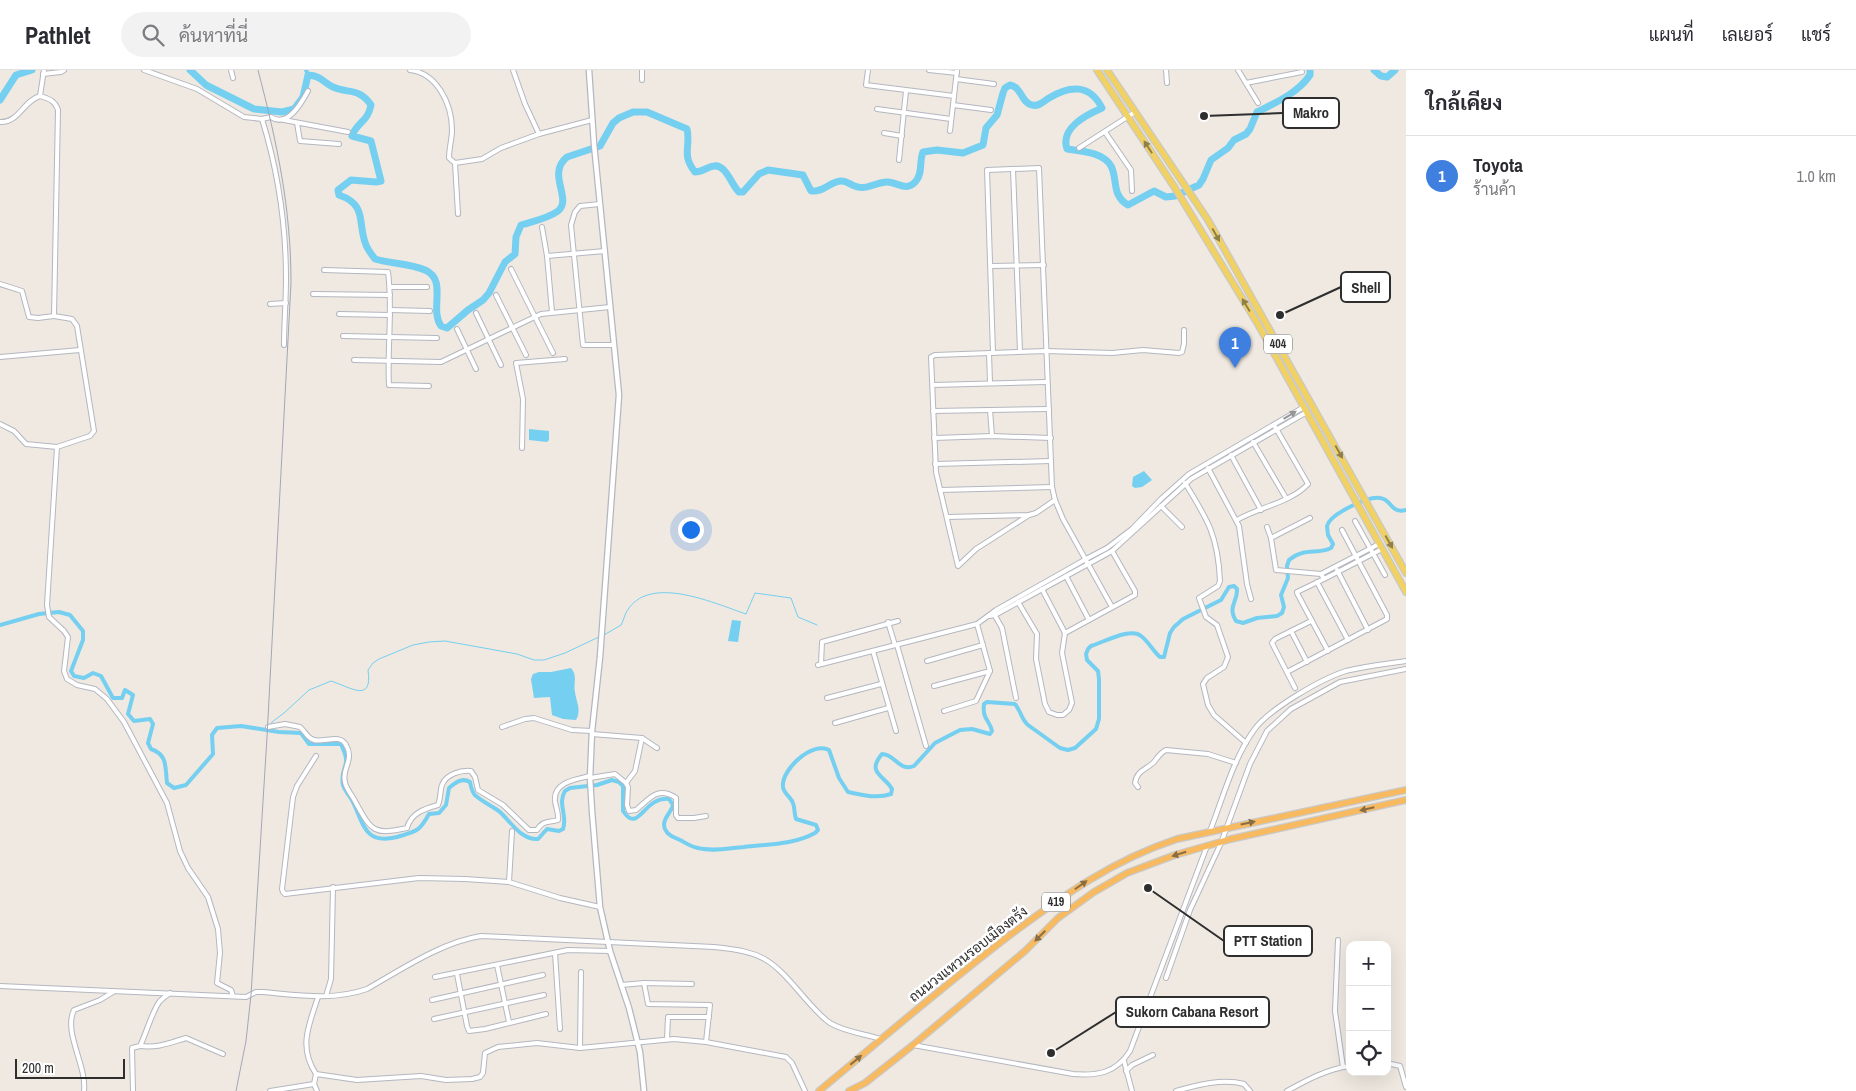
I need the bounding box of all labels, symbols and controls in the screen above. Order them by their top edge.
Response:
search box [121,12,471,57]
text: Pathlet [25,19,91,51]
icon: search [139,21,167,49]
text: ค้นหาที่นี่ [179,22,248,48]
text: แผนที่ [1649,22,1694,47]
text: เลเยอร์ [1722,22,1773,47]
text: แชร์ [1801,22,1831,47]
text: ใกล้เคียง [1426,88,1502,117]
callout: Makro [1283,98,1339,128]
text: Makro [1293,102,1329,123]
one-way arrow [1143,140,1153,154]
text: Toyota [1473,152,1523,178]
text: 1 [1438,165,1446,187]
text: 1.0 km [1797,165,1836,187]
text: ร้านค้า [1473,178,1516,200]
one-way arrow [1212,228,1221,241]
callout: Shell [1341,272,1390,302]
text: Shell [1351,277,1381,298]
one-way arrow [1241,299,1250,312]
pin: 1 [1219,327,1251,368]
road number: 404 [1264,334,1292,354]
one-way arrow [1284,411,1297,420]
one-way arrow [1335,446,1344,459]
your location [678,517,704,543]
one-way arrow [1385,534,1393,549]
one-way arrow [1359,805,1374,813]
one-way arrow [1241,819,1256,827]
one-way arrow [1171,851,1186,859]
one-way arrow [1074,880,1088,890]
road number: 419 [1042,892,1070,912]
street label: ถนนวงแหวนรอบเมืองตรัง [905,902,1031,1006]
callout: PTT Station [1224,926,1312,956]
one-way arrow [1034,929,1046,941]
text: PTT Station [1234,930,1302,951]
map controls [1346,941,1391,1076]
button: + [1346,941,1391,986]
button: − [1346,986,1391,1031]
callout: Sukorn Cabana Resort [1116,997,1269,1027]
text: Sukorn Cabana Resort [1126,1001,1258,1022]
button: locate [1346,1031,1391,1076]
one-way arrow [850,1054,862,1066]
scale bar [15,1056,125,1079]
text: 200 m [22,1059,54,1077]

